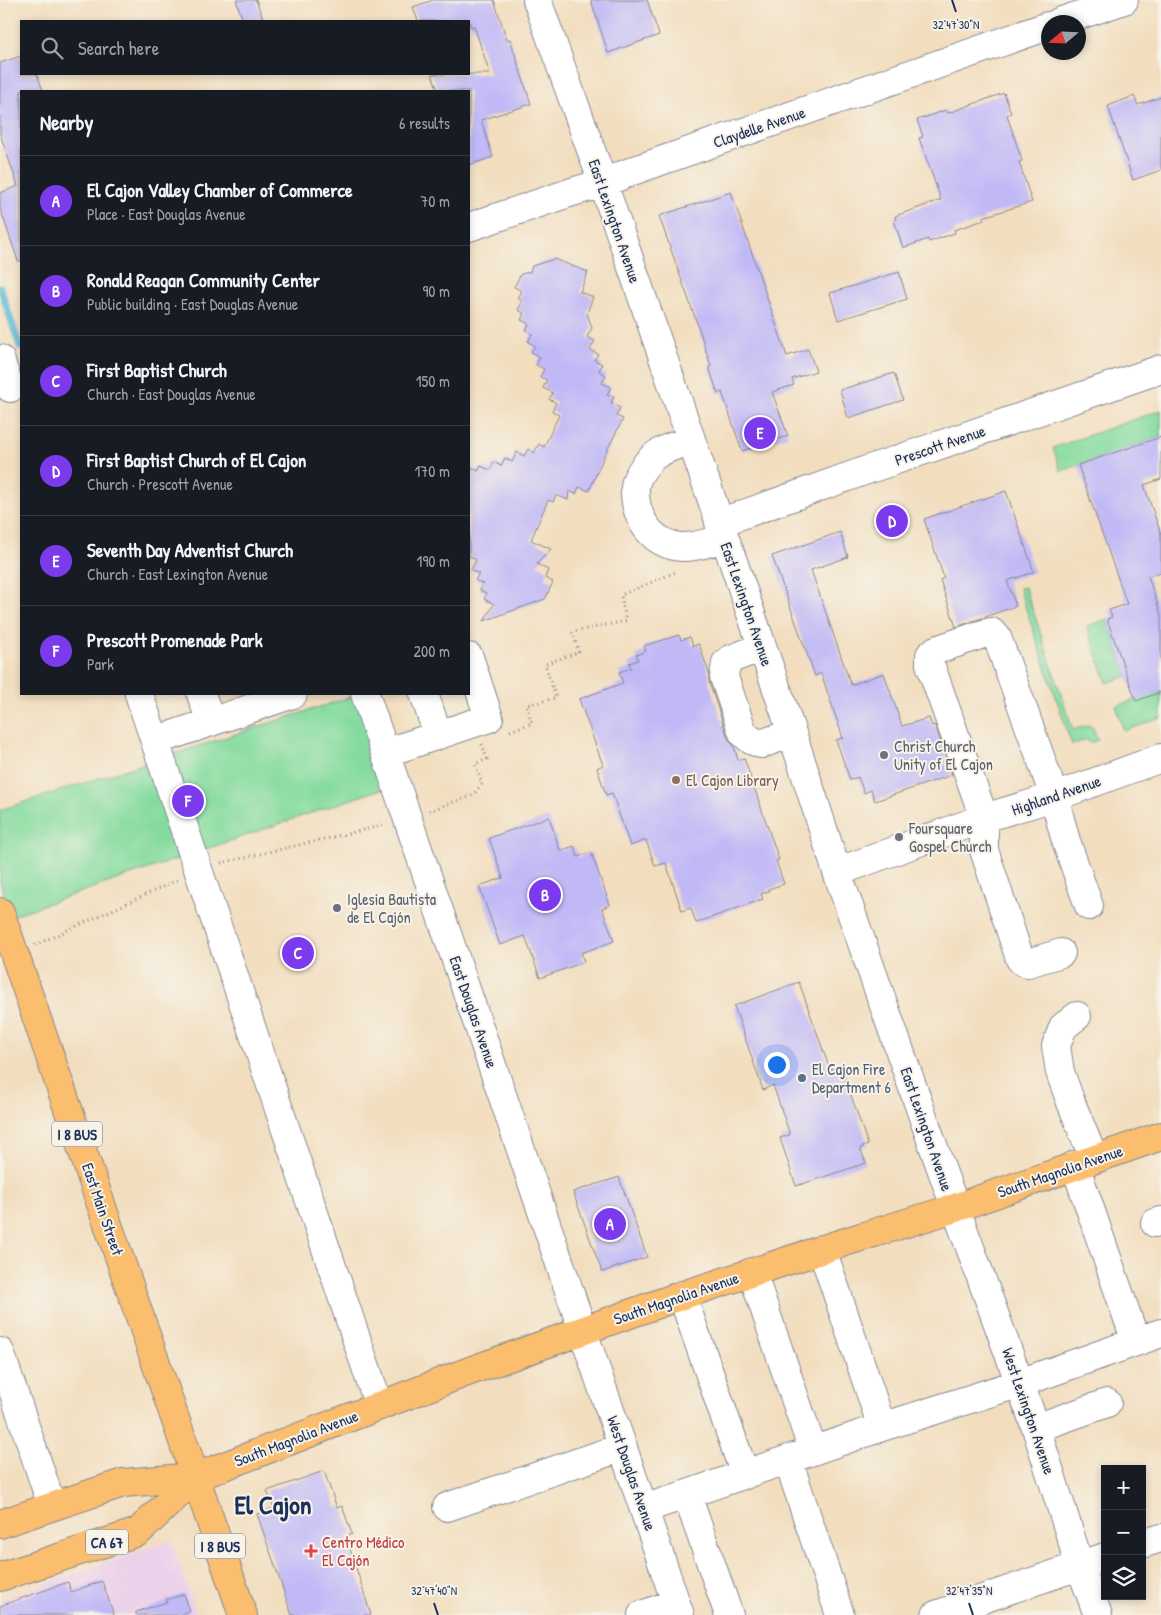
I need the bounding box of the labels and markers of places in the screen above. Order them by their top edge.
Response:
pin: E [744,414,776,452]
pin: D [876,502,908,540]
place label: Christ Church Unity of El Cajon [894,735,993,775]
marker: Christ Church Unity of El Cajon [878,749,890,761]
place label: El Cajon Library [686,769,779,791]
marker: El Cajon Library [670,774,682,786]
pin: F [172,782,204,820]
place label: Foursquare Gospel Church [908,817,992,857]
marker: Foursquare Gospel Church [893,831,905,843]
pin: B [529,876,561,914]
place label: Iglesia Bautista de El Cajón [347,888,436,928]
marker: Iglesia Bautista de El Cajón [331,902,343,914]
pin: C [282,934,314,972]
place label: El Cajon Fire Department 6 [812,1058,891,1098]
marker: El Cajon Fire Department 6 [796,1072,808,1084]
pin: A [594,1205,626,1243]
place label: Centro Médico El Cajón [322,1531,405,1571]
marker: Centro Médico El Cajón [304,1544,318,1558]

